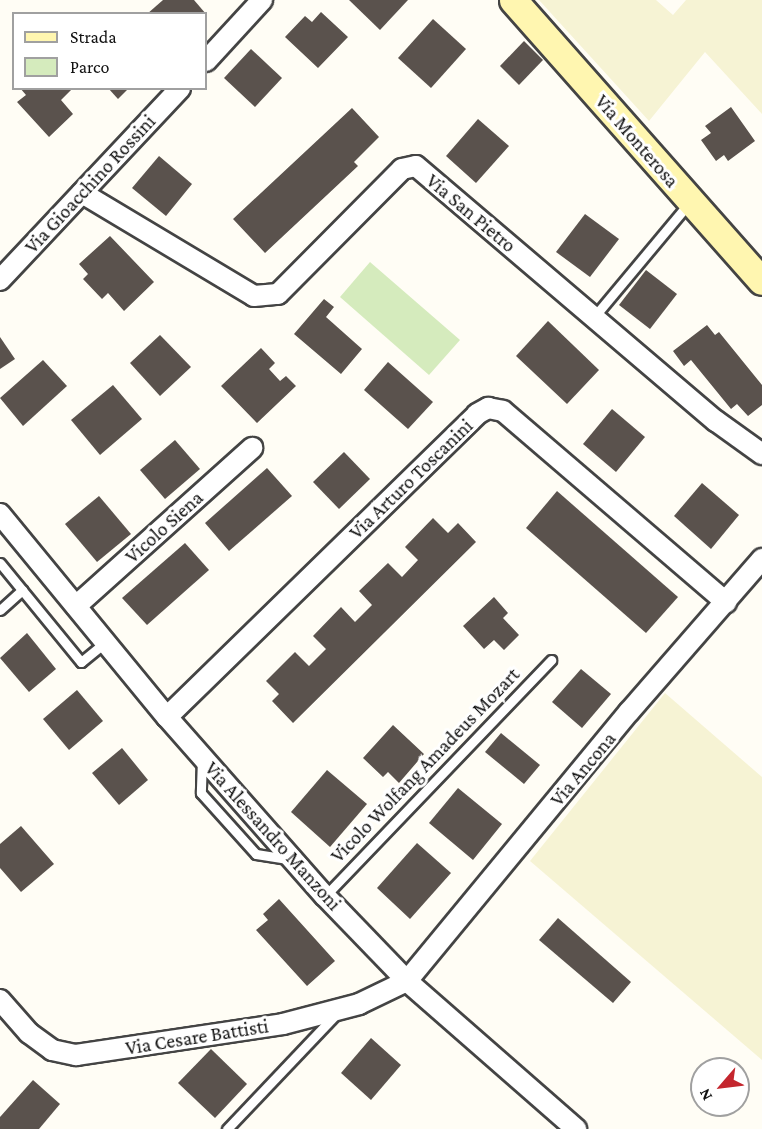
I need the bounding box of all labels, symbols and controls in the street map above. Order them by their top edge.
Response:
legend [12,12,207,90]
text: Strada [70,27,117,47]
text: Parco [70,57,109,77]
street label: Via Monterosa [590,90,684,192]
street label: Via Gioacchino Rossini [20,110,160,258]
street label: Via San Pietro [421,169,521,257]
street label: Via Arturo Toscanini [344,414,478,544]
street label: Vicolo Siena [120,486,208,568]
street label: Vicolo Wolfang Amadeus Mozart [325,663,525,867]
street label: Via Ancona [545,727,621,811]
street label: Via Alessandro Manzoni [200,757,346,915]
street label: Via Cesare Battisti [124,1014,270,1060]
north arrow [690,1057,750,1117]
text: N [695,1086,715,1104]

